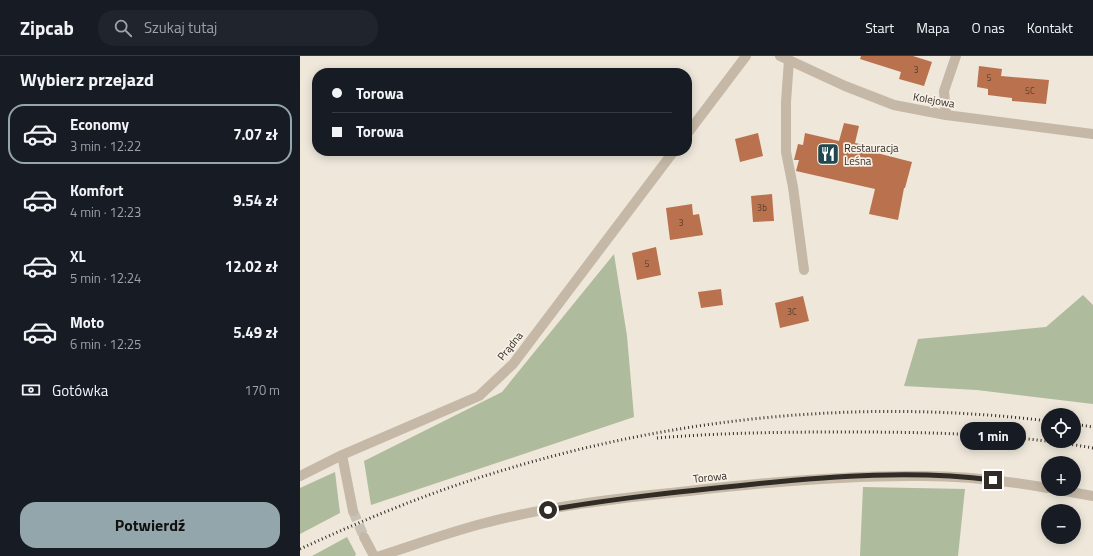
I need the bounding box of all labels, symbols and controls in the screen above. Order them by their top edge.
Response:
search box [98,10,378,46]
text: Zipcab [20,13,74,42]
text: Szukaj tutaj [144,16,217,39]
icon: search [112,17,134,39]
text: Start [865,17,894,38]
text: Mapa [916,17,949,38]
text: O nas [971,17,1005,38]
text: Kontakt [1027,17,1073,38]
house number: 3 [913,63,919,76]
text: Wybierz przejazd [20,66,154,93]
house number: 5 [986,71,992,84]
text: Torowa [356,82,404,105]
house number: 5C [1025,84,1035,97]
street label: Kolejowa [912,88,957,112]
text: Economy [70,113,129,136]
icon: car [22,116,58,152]
text: Torowa [356,120,404,143]
text: 7.07 zł [233,123,278,146]
text: 3 min · 12:22 [70,136,141,156]
place label: Restauracja Leśna [844,140,899,169]
restaurant icon: Restauracja Leśna [815,141,841,167]
text: Komfort [70,179,124,202]
icon: car [22,182,58,218]
text: 9.54 zł [233,189,278,212]
house number: 3b [757,201,767,214]
text: 4 min · 12:23 [70,202,141,222]
house number: 3 [678,216,684,229]
text: XL [70,245,86,268]
icon: car [22,248,58,284]
text: 12.02 zł [225,255,278,278]
house number: 5 [644,257,650,270]
text: 5 min · 12:24 [70,268,141,288]
house number: 3C [787,305,797,318]
text: Moto [70,311,104,334]
icon: car [22,314,58,350]
text: 5.49 zł [233,321,278,344]
street label: Prądna [493,328,527,364]
text: 6 min · 12:25 [70,334,141,354]
icon: cash [20,379,42,401]
text: Gotówka [52,379,108,402]
text: 170 m [244,380,280,400]
map controls [1041,408,1081,544]
button: locate [1041,408,1081,448]
callout: 1 min [960,422,1026,450]
text: 1 min [977,426,1009,446]
button: + [1041,456,1081,496]
street label: Torowa [692,467,728,487]
route end [984,471,1002,489]
route start [539,501,557,519]
button: Potwierdź [20,502,280,548]
button: − [1041,504,1081,544]

